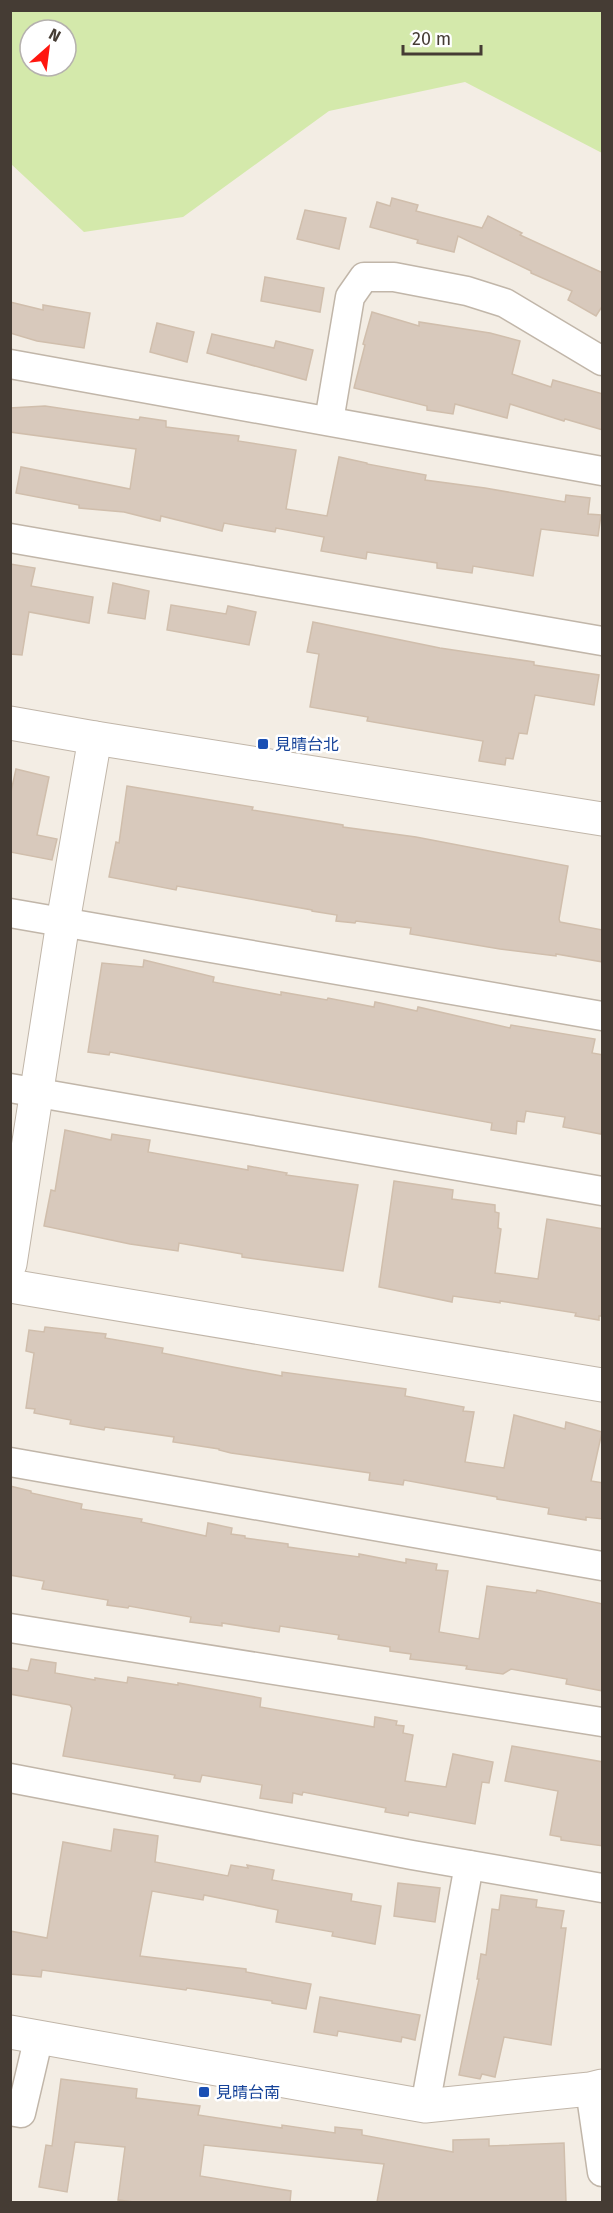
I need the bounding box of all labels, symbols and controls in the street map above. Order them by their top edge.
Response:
north arrow [18,18,78,78]
scale bar [403,18,481,56]
text: N [46,24,64,46]
text: 20 m [412,28,451,50]
place label: 見晴台北 [275,735,339,754]
marker: 見晴台北 [256,737,270,751]
place label: 見晴台南 [216,2083,280,2102]
marker: 見晴台南 [197,2085,211,2099]

